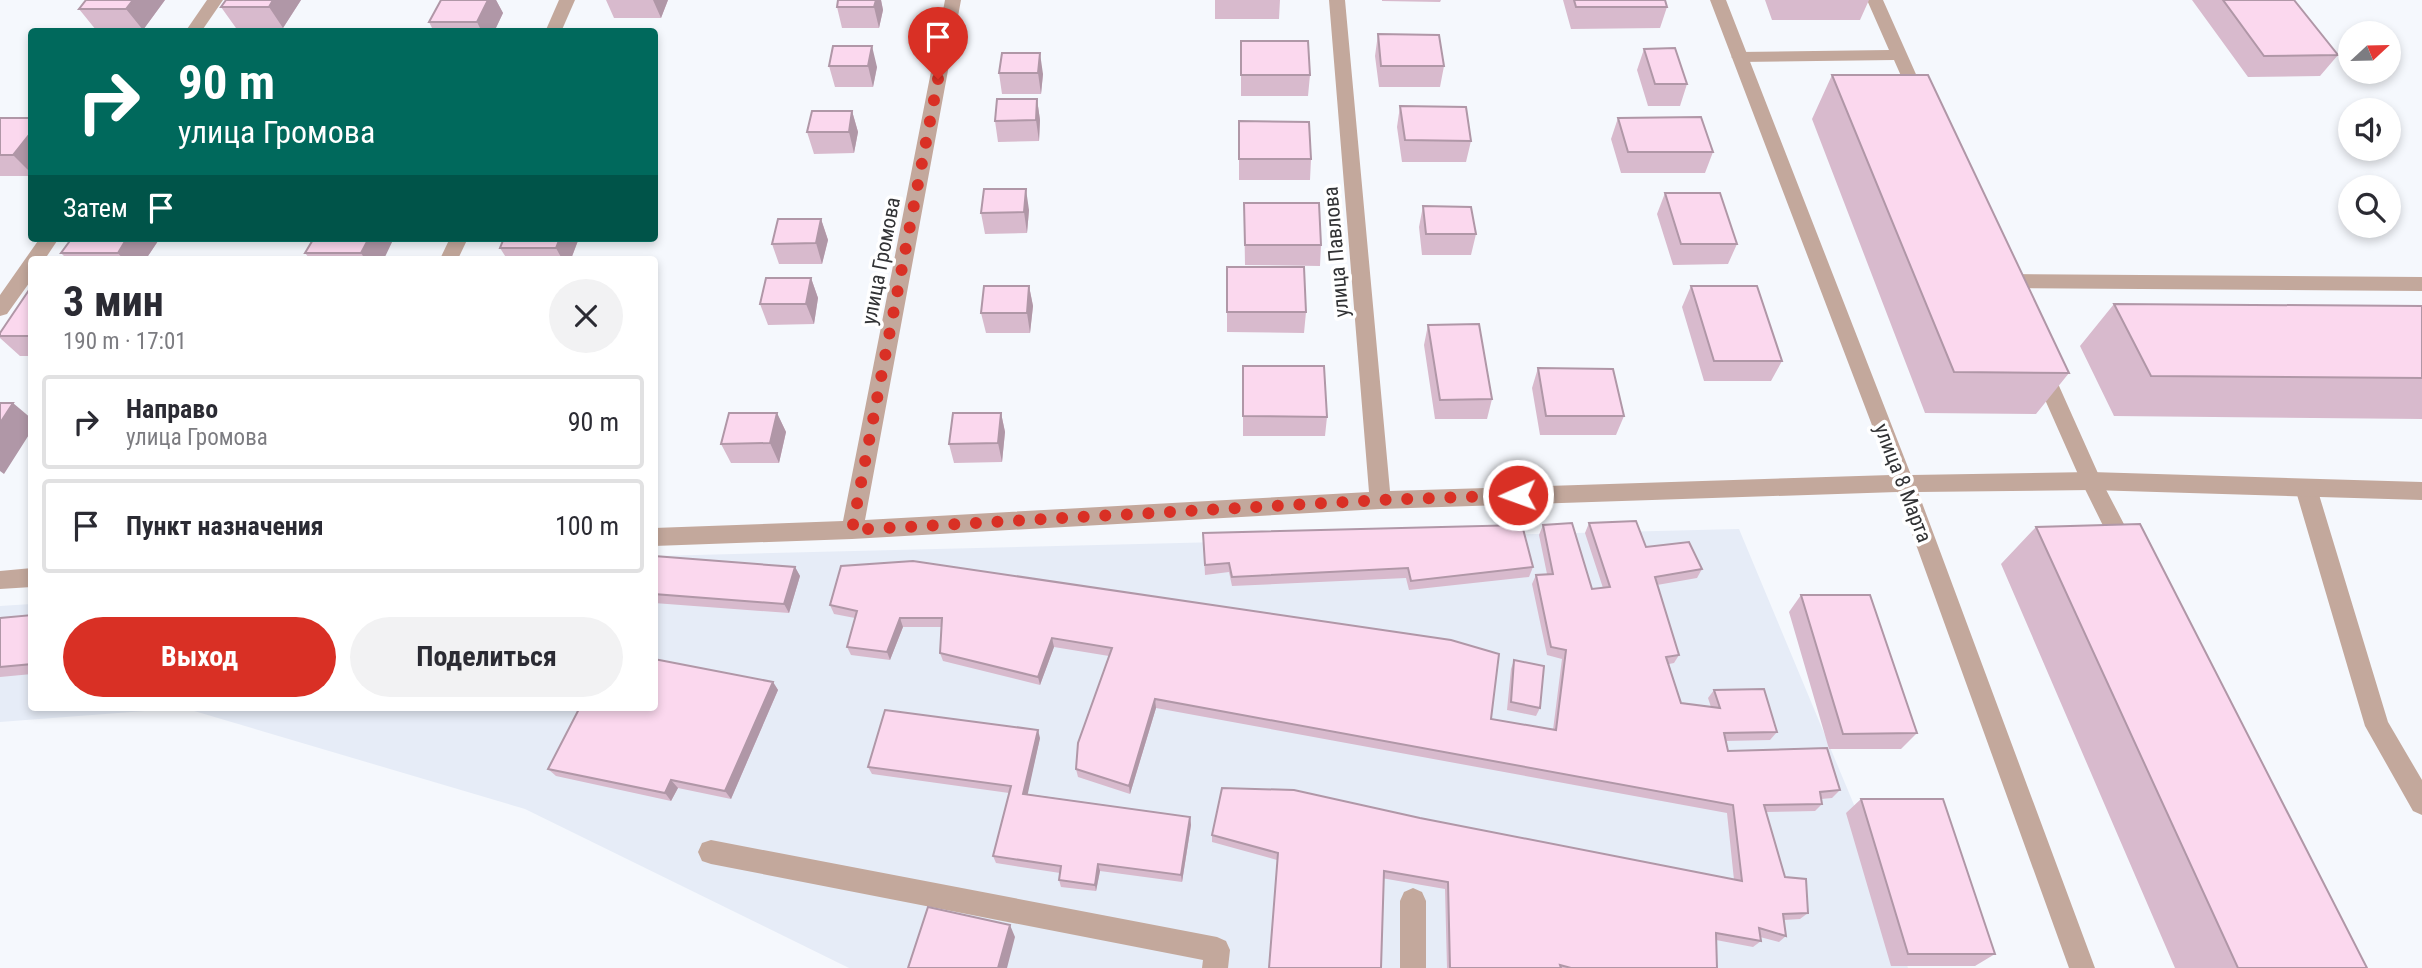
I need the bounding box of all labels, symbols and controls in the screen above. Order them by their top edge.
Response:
pin [908,7,968,79]
icon: arrive [919,18,957,56]
north arrow [2338,21,2401,84]
map controls [2338,21,2401,238]
text: 90 m [178,54,275,111]
icon: right [63,56,154,147]
button: sound [2338,98,2401,161]
text: улица Громова [178,113,375,151]
button: search [2338,175,2401,238]
street label: улица Павлова [1318,186,1354,318]
icon: arrive [142,189,180,227]
text: Затем [63,193,128,223]
street label: улица Громова [857,195,905,327]
text: 3 мин [63,277,164,326]
button: close [549,279,623,353]
text: 190 m · 17:01 [63,328,187,355]
text: Направо [126,394,218,424]
icon: right [67,403,105,441]
text: 90 m [568,407,619,437]
street label: улица 8 Марта [1869,420,1937,546]
text: улица Громова [126,424,268,451]
position arrow [1481,458,1555,532]
icon: arrive [67,507,105,545]
text: Пункт назначения [126,511,324,541]
text: 100 m [555,511,619,541]
button: Выход [63,617,336,697]
button: Поделиться [350,617,623,697]

